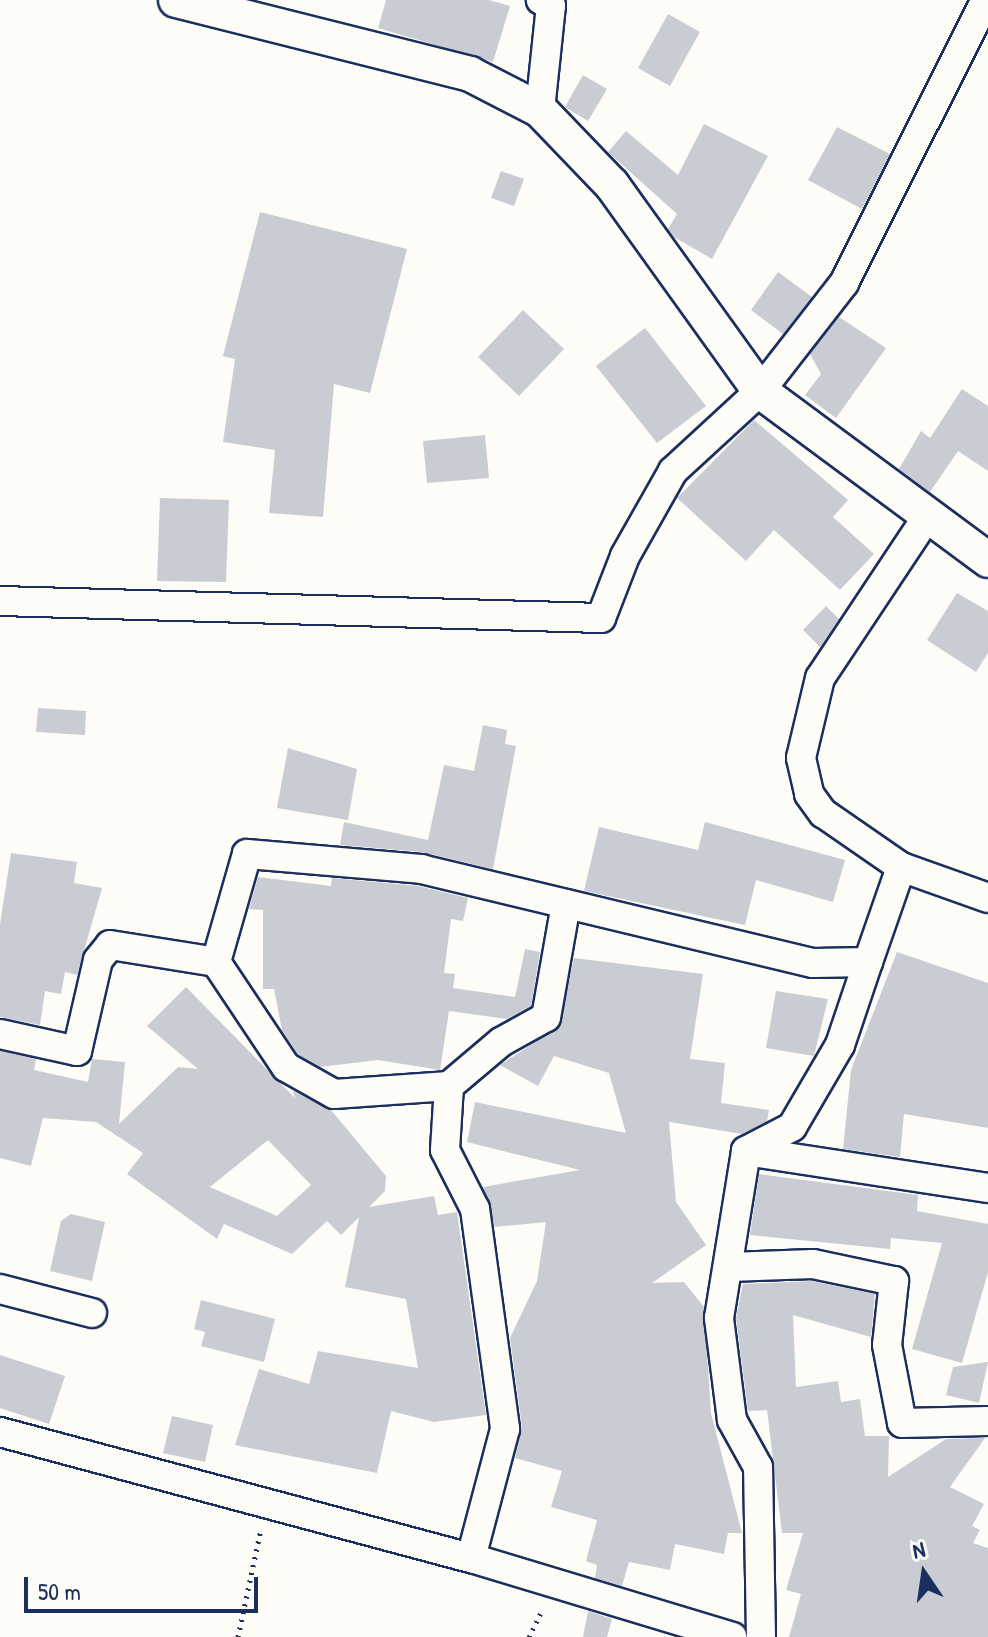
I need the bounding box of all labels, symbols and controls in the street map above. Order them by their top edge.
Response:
north arrow [884,1533,964,1613]
text: N [910,1534,928,1566]
scale bar [28,1561,262,1611]
text: 50 m [38,1575,81,1607]

